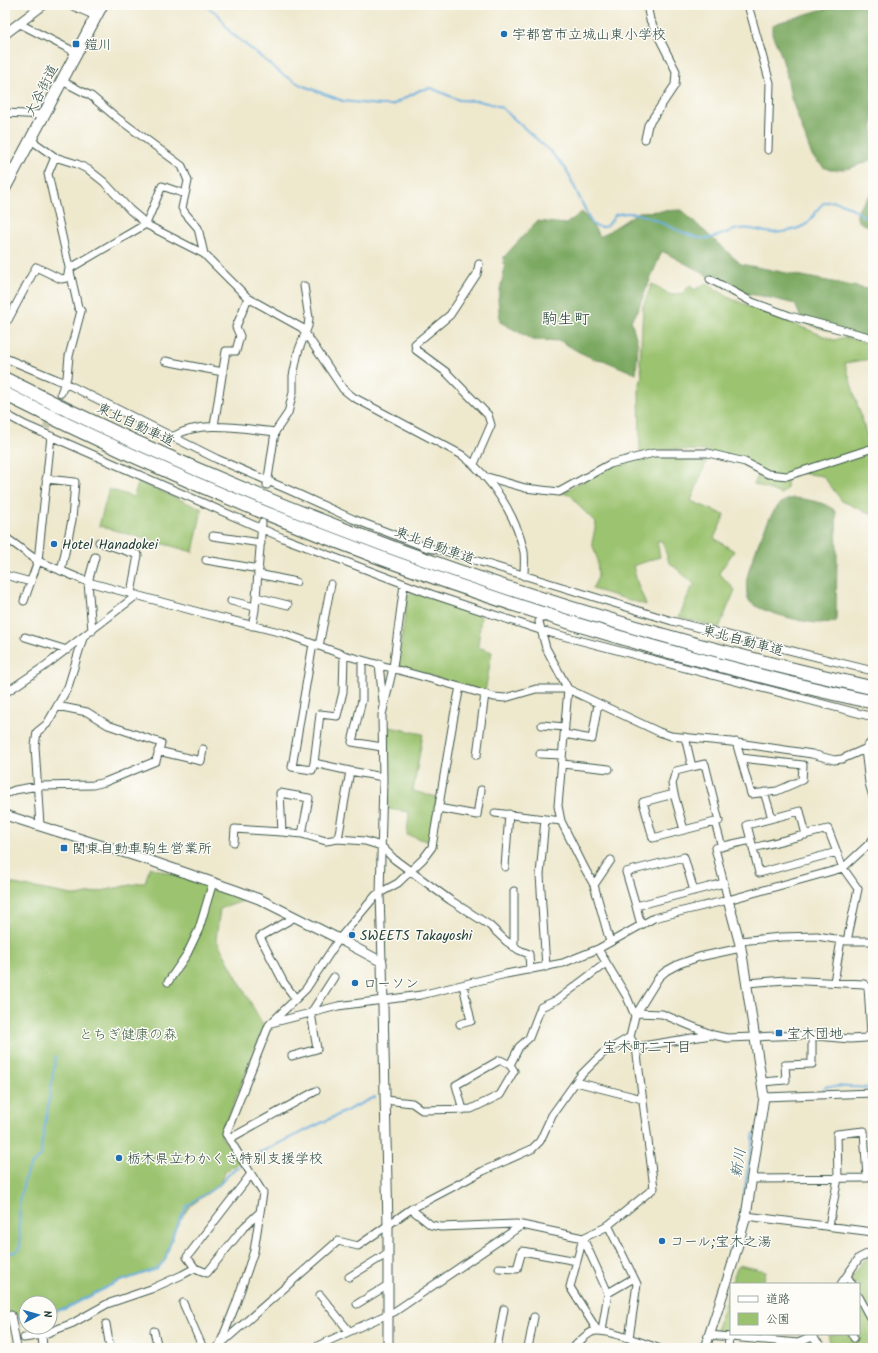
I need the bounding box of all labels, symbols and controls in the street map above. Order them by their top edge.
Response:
place label: 宇都宮市立城山東小学校 [512,24,666,46]
marker: 宇都宮市立城山東小学校 [499,29,509,39]
place label: 鎧川 [84,34,112,56]
marker: 鎧川 [71,39,81,49]
street label: 大谷街道 [19,61,64,120]
district label: 駒生町 [542,307,590,332]
street label: 東北自動車道 [93,397,178,453]
street label: 東北自動車道 [391,521,478,571]
place label: Hotel Hanadokei [62,534,159,556]
marker: Hotel Hanadokei [49,539,59,549]
street label: 東北自動車道 [699,619,786,662]
place label: 関東自動車駒生営業所 [72,838,212,860]
marker: 関東自動車駒生営業所 [59,843,69,853]
place label: SWEETS Takayoshi [360,925,473,947]
marker: SWEETS Takayoshi [347,930,357,940]
place label: ローソン [363,973,419,995]
marker: ローソン [350,978,360,988]
place label: 宝木団地 [787,1023,843,1045]
park label: とちぎ健康の森 [79,1024,177,1046]
marker: 宝木団地 [774,1028,784,1038]
district label: 宝木町二丁目 [602,1036,692,1060]
water label: 新川 [725,1146,753,1180]
place label: 栃木県立わかくさ特別支援学校 [127,1148,323,1170]
marker: 栃木県立わかくさ特別支援学校 [114,1153,124,1163]
place label: コール;宝木之湯 [670,1231,771,1253]
marker: コール;宝木之湯 [657,1236,667,1246]
legend [730,1283,860,1335]
text: 道路 [766,1290,790,1309]
north arrow [18,1295,58,1335]
text: N [38,1310,56,1319]
text: 公園 [766,1310,790,1329]

